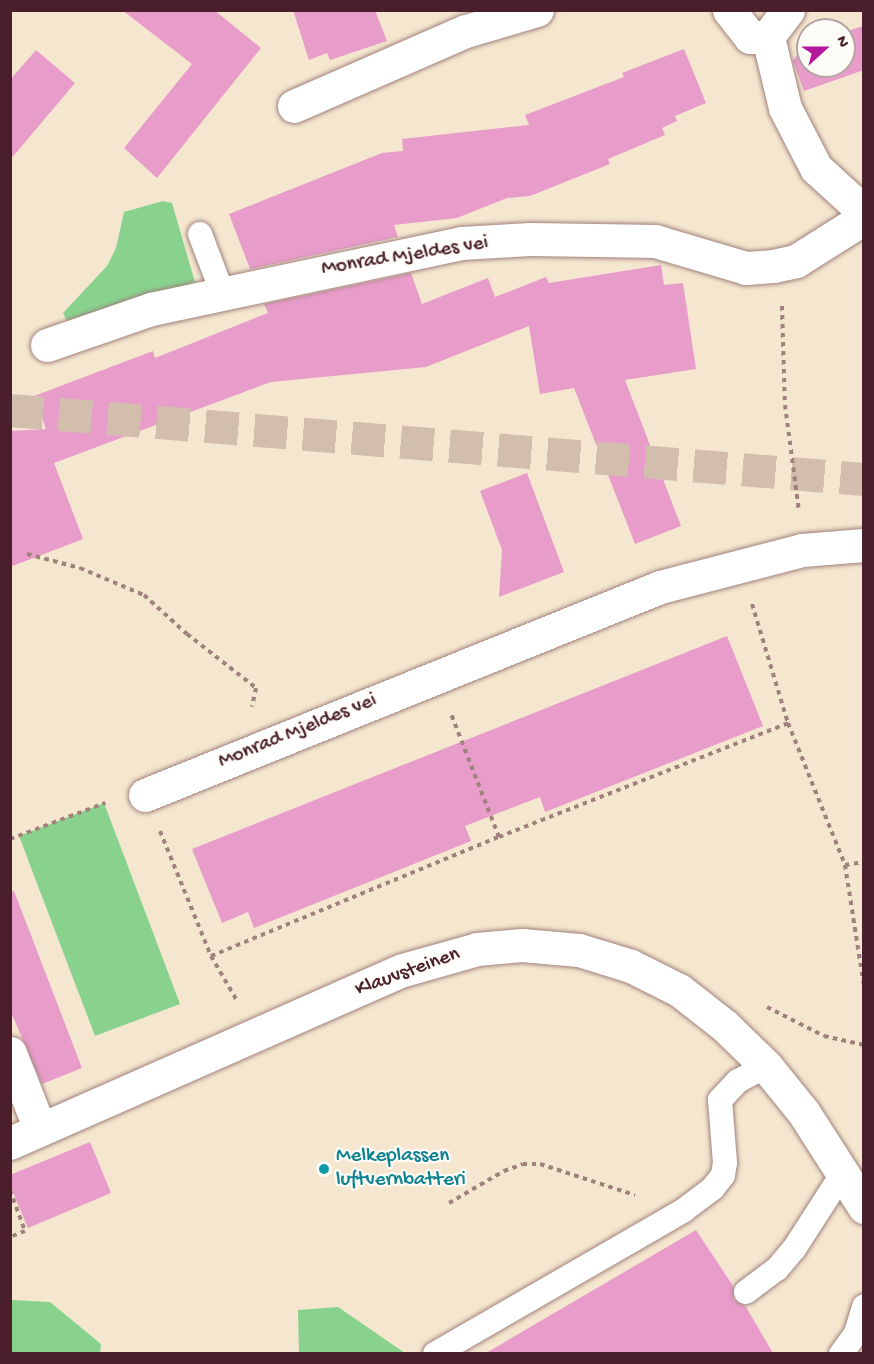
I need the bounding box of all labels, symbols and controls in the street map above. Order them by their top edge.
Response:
north arrow [796,18,856,78]
text: N [831,34,852,50]
street label: Monrad Mjeldes vei [320,231,490,283]
street label: Monrad Mjeldes vei [215,689,381,775]
street label: Klauvsteinen [352,942,464,1004]
place label: Melkeplassen luftvernbatteri [336,1144,466,1194]
marker: Melkeplassen luftvernbatteri [317,1162,331,1176]

